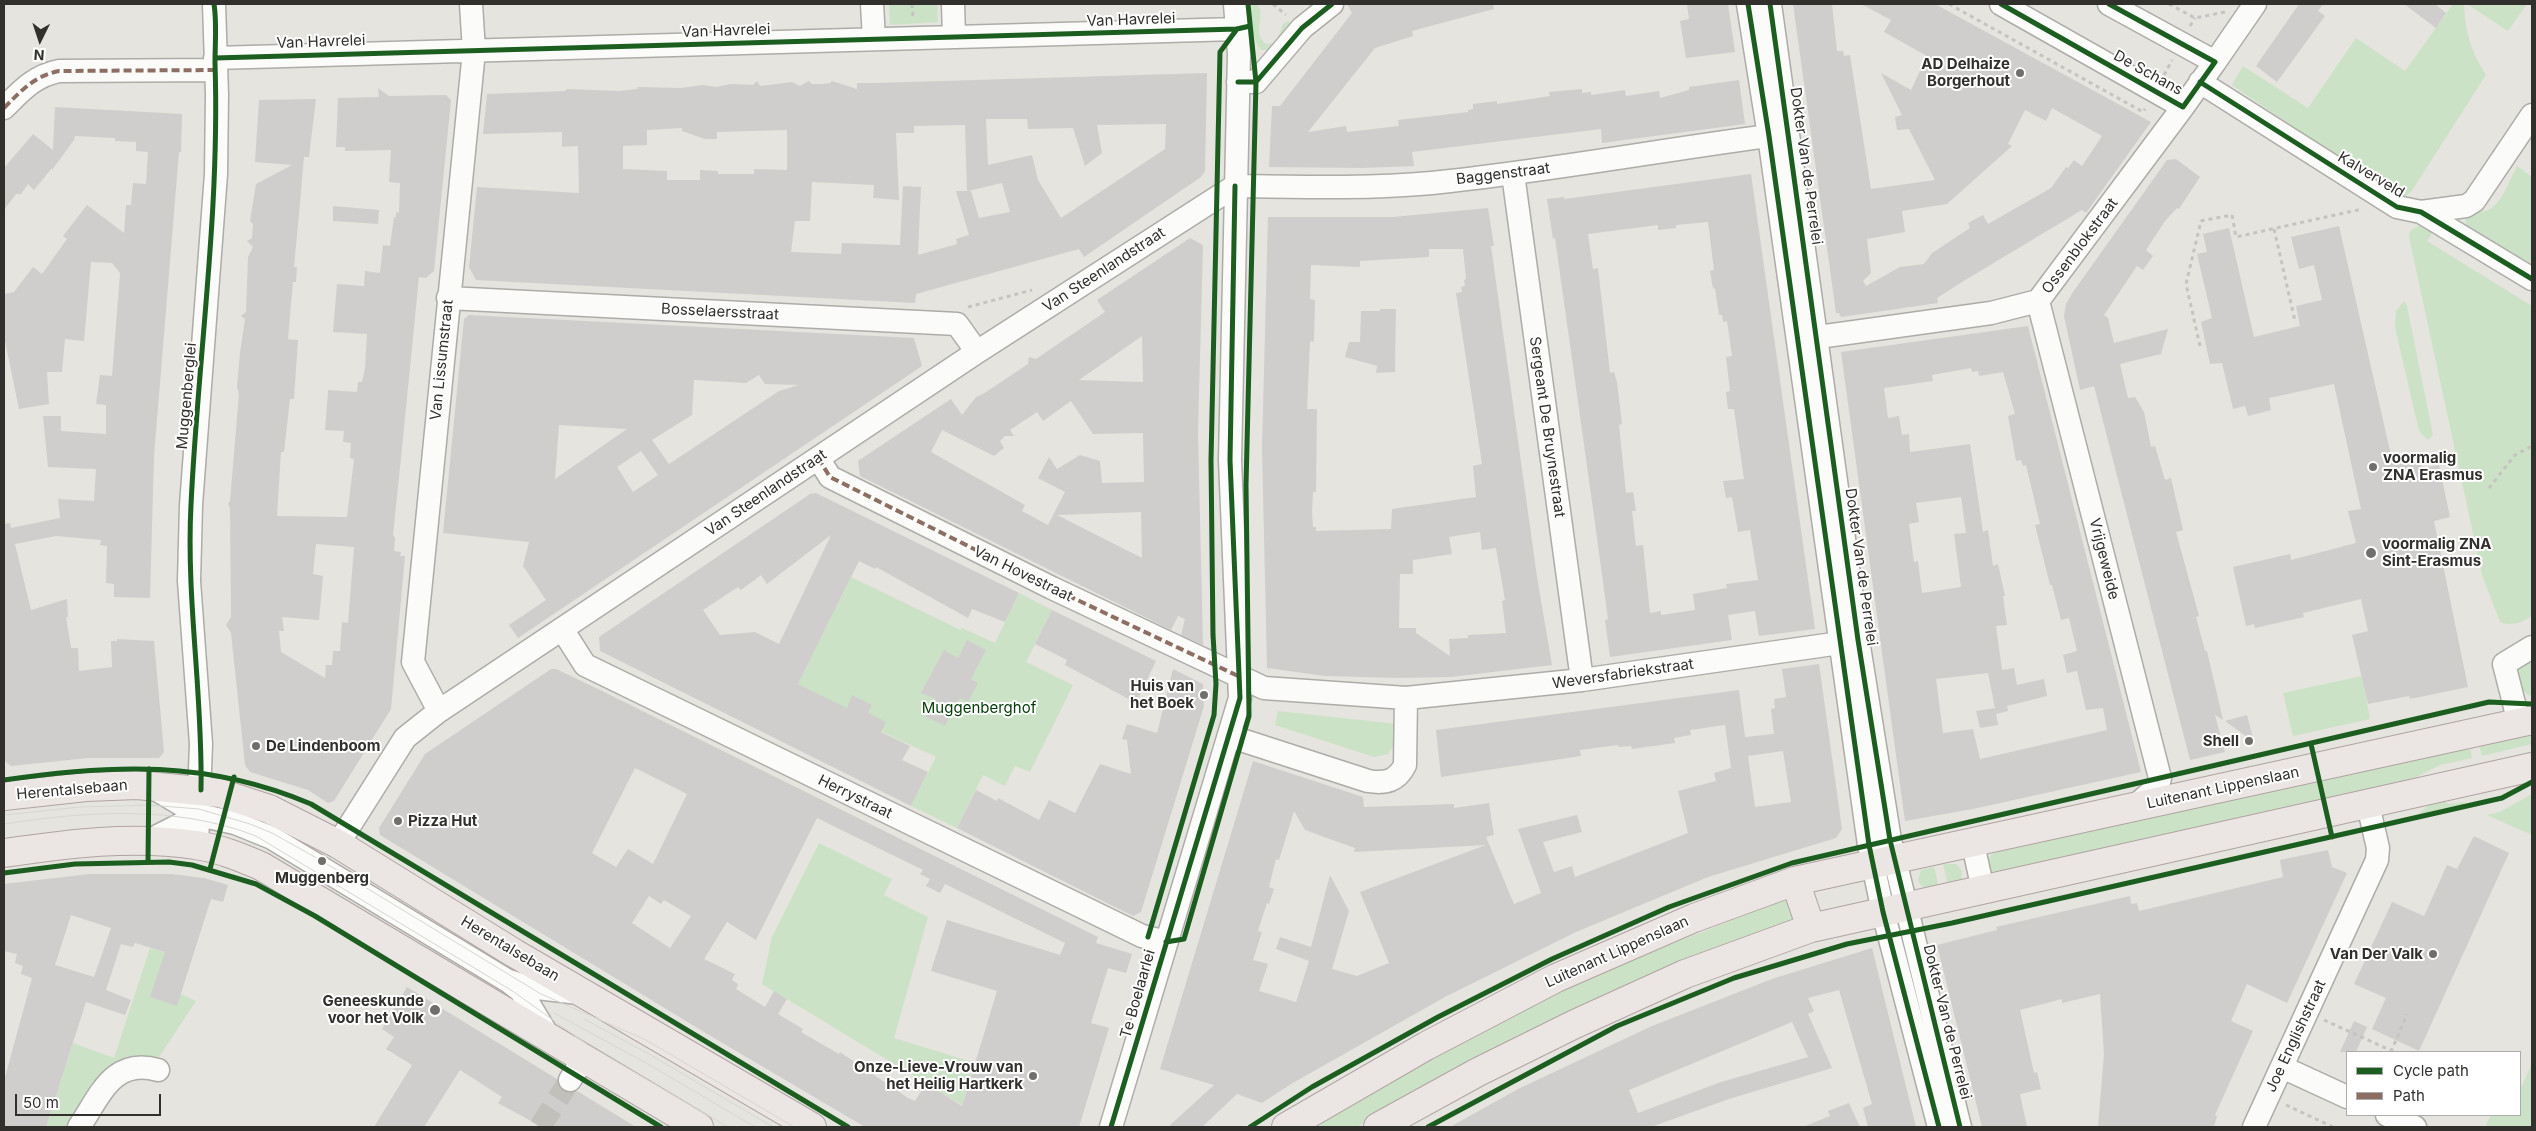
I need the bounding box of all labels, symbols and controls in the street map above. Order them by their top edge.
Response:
street label: Van Havrelei [1086,9,1176,31]
north arrow [15,15,65,65]
street label: Van Havrelei [681,20,771,42]
street label: Van Havrelei [276,31,366,53]
text: N [33,47,45,64]
street label: De Schans [2110,47,2186,99]
place label: AD Delhaize Borgerhout [1921,55,2010,90]
marker: AD Delhaize Borgerhout [2014,67,2026,79]
street label: Dokter Van de Perrelei [1786,86,1826,246]
street label: Kalverveld [2334,148,2408,202]
street label: Baggenstraat [1455,159,1551,189]
street label: Ossenblokstraat [2038,195,2122,297]
street label: Van Steenlandstraat [1039,224,1169,316]
street label: Van Lissumstraat [427,299,457,421]
street label: Bosselaersstraat [661,300,779,324]
street label: Sergeant De Bruynestraat [1525,335,1569,519]
street label: Muggenberglei [173,342,201,450]
street label: Van Steenlandstraat [702,446,830,540]
place label: voormalig ZNA Erasmus [2383,449,2483,484]
marker: voormalig ZNA Erasmus [2367,461,2379,473]
street label: Dokter Van de Perrelei [1841,487,1881,647]
street label: Vrijgeweide [2085,516,2123,602]
place label: voormalig ZNA Sint-Erasmus [2382,535,2491,570]
street label: Van Hovestraat [970,542,1076,606]
marker: voormalig ZNA Sint-Erasmus [2364,546,2378,560]
street label: Weversfabriekstraat [1551,655,1695,693]
place label: Huis van het Boek [1130,677,1194,712]
marker: Huis van het Boek [1198,689,1210,701]
park label: Muggenberghof [922,699,1036,717]
place label: Shell [2203,732,2239,750]
marker: Shell [2243,735,2255,747]
place label: De Lindenboom [266,737,380,755]
marker: De Lindenboom [250,740,262,752]
street label: Luitenant Lippenslaan [2145,763,2301,813]
street label: Herrystraat [815,771,895,823]
street label: Herentalsebaan [16,776,128,804]
place label: Pizza Hut [408,812,477,830]
marker: Pizza Hut [392,815,404,827]
marker: Muggenberg [316,855,328,867]
place label: Muggenberg [275,869,369,887]
street label: Luitenant Lippenslaan [1542,912,1692,992]
street label: Herentalsebaan [458,913,562,985]
street label: Dokter Van de Perrelei [1919,943,1975,1101]
place label: Van Der Valk [2330,945,2423,963]
street label: Te Boelaarlei [1117,948,1159,1040]
marker: Van Der Valk [2427,948,2439,960]
street label: Joe Englishstraat [2262,977,2330,1095]
place label: Geneeskunde voor het Volk [322,992,424,1027]
marker: Geneeskunde voor het Volk [428,1003,442,1017]
legend [2346,1051,2521,1116]
place label: Onze-Lieve-Vrouw van het Heilig Hartkerk [854,1058,1023,1093]
text: Cycle path [2393,1061,2469,1080]
marker: Onze-Lieve-Vrouw van het Heilig Hartkerk [1027,1070,1039,1082]
scale bar [18,1084,164,1116]
text: Path [2393,1086,2425,1105]
text: 50 m [23,1093,59,1112]

